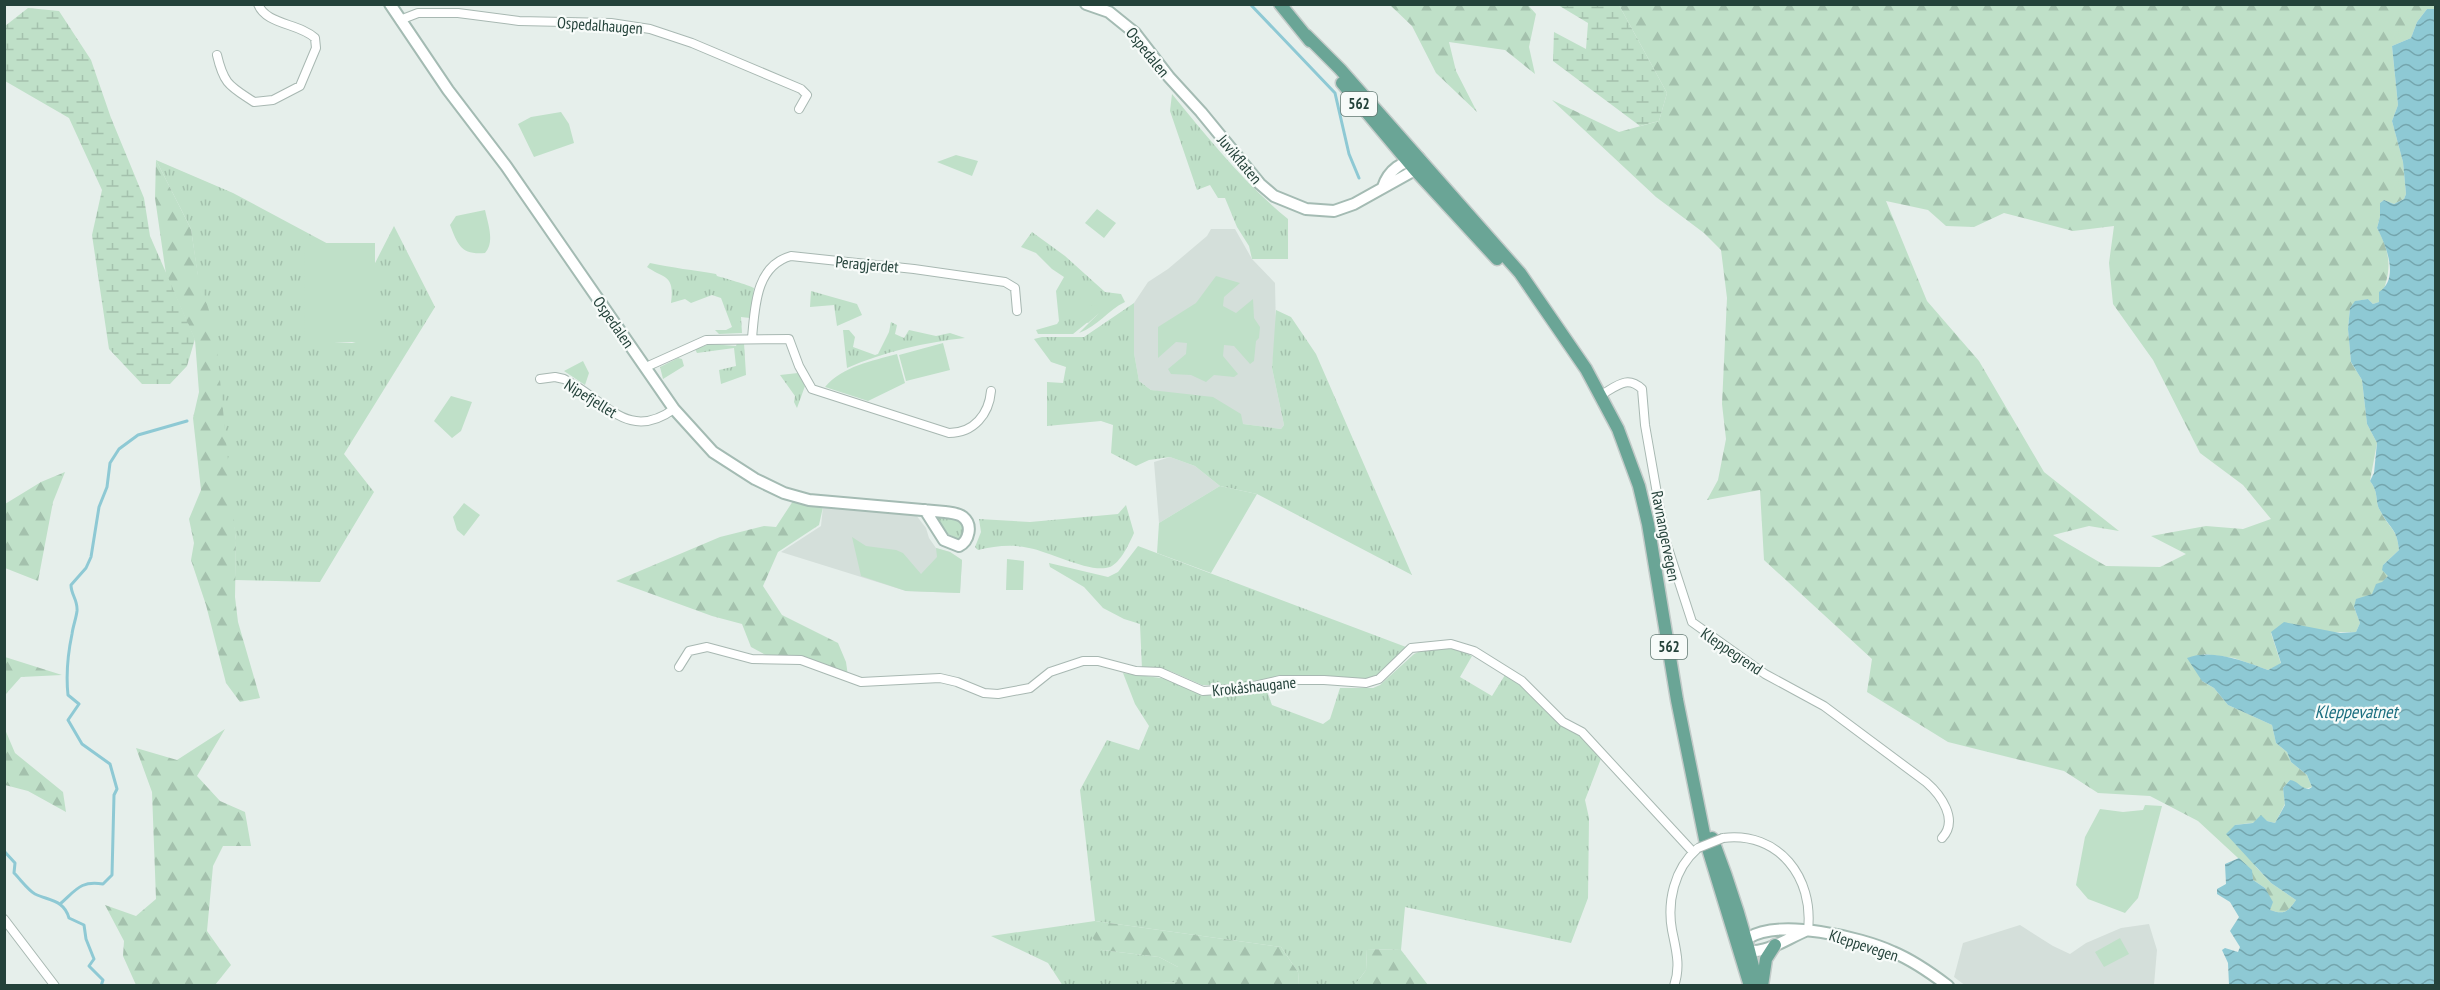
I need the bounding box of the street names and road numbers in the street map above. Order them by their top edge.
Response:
street label: Ospedalhaugen [557,12,643,38]
street label: Ospedalen [1122,23,1174,81]
road number: 562 [1341,92,1377,116]
street label: Juvikflaten [1213,129,1266,188]
street label: Peragjerdet [835,251,900,277]
street label: Ospedalen [589,292,639,352]
street label: Nipefjellet [561,374,622,422]
street label: Ravnangervegen [1647,489,1685,583]
street label: Kleppegrend [1697,623,1767,679]
road number: 562 [1651,635,1687,659]
street label: Krokåshaugane [1211,672,1297,700]
street label: Kleppevegen [1827,924,1901,966]

